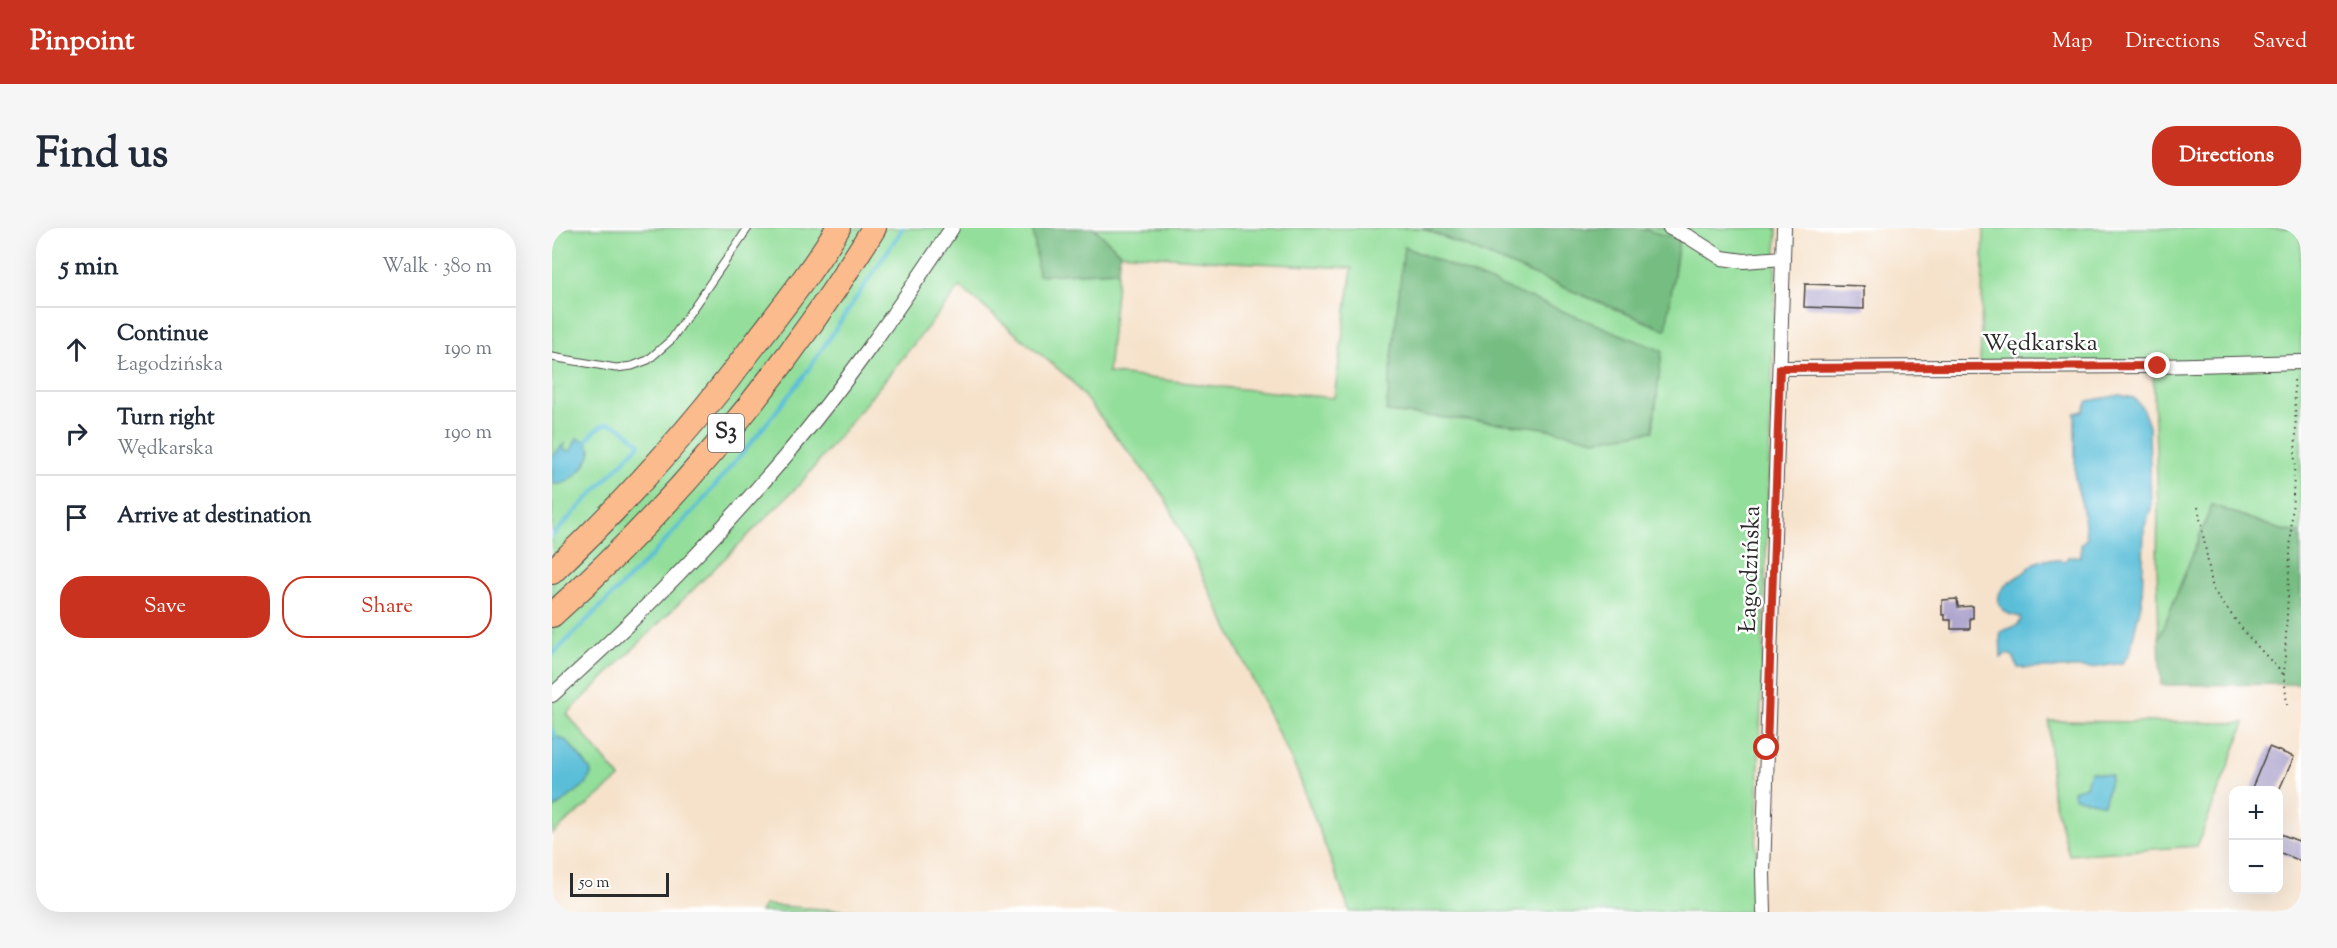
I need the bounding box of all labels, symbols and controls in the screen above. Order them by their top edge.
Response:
text: Pinpoint [30,22,134,62]
text: Map [2052,27,2092,57]
text: Directions [2125,27,2220,57]
text: Saved [2253,27,2307,57]
text: Find us [36,126,168,186]
button: Directions [2152,126,2301,186]
text: 5 min [60,249,119,286]
text: Walk · 380 m [382,253,492,282]
text: Continue [117,319,208,351]
street label: Wędkarska [1982,327,2098,361]
icon: ahead [60,333,93,366]
text: 190 m [444,335,492,364]
text: Łagodzińska [117,351,223,380]
route end [2144,352,2170,378]
text: Turn right [117,403,214,435]
road number: S3 [708,414,744,452]
icon: right [60,417,93,450]
text: 190 m [444,419,492,448]
text: Wędkarska [117,435,213,464]
icon: arrive [60,501,93,534]
text: Arrive at destination [117,501,312,533]
street label: Łagodzińska [1732,505,1770,633]
button: Save [60,576,270,638]
button: Share [282,576,492,638]
route start [1753,734,1779,760]
map controls [2229,786,2283,894]
button: + [2229,786,2283,840]
button: − [2229,840,2283,894]
scale bar [570,870,669,898]
text: 50 m [579,872,610,895]

